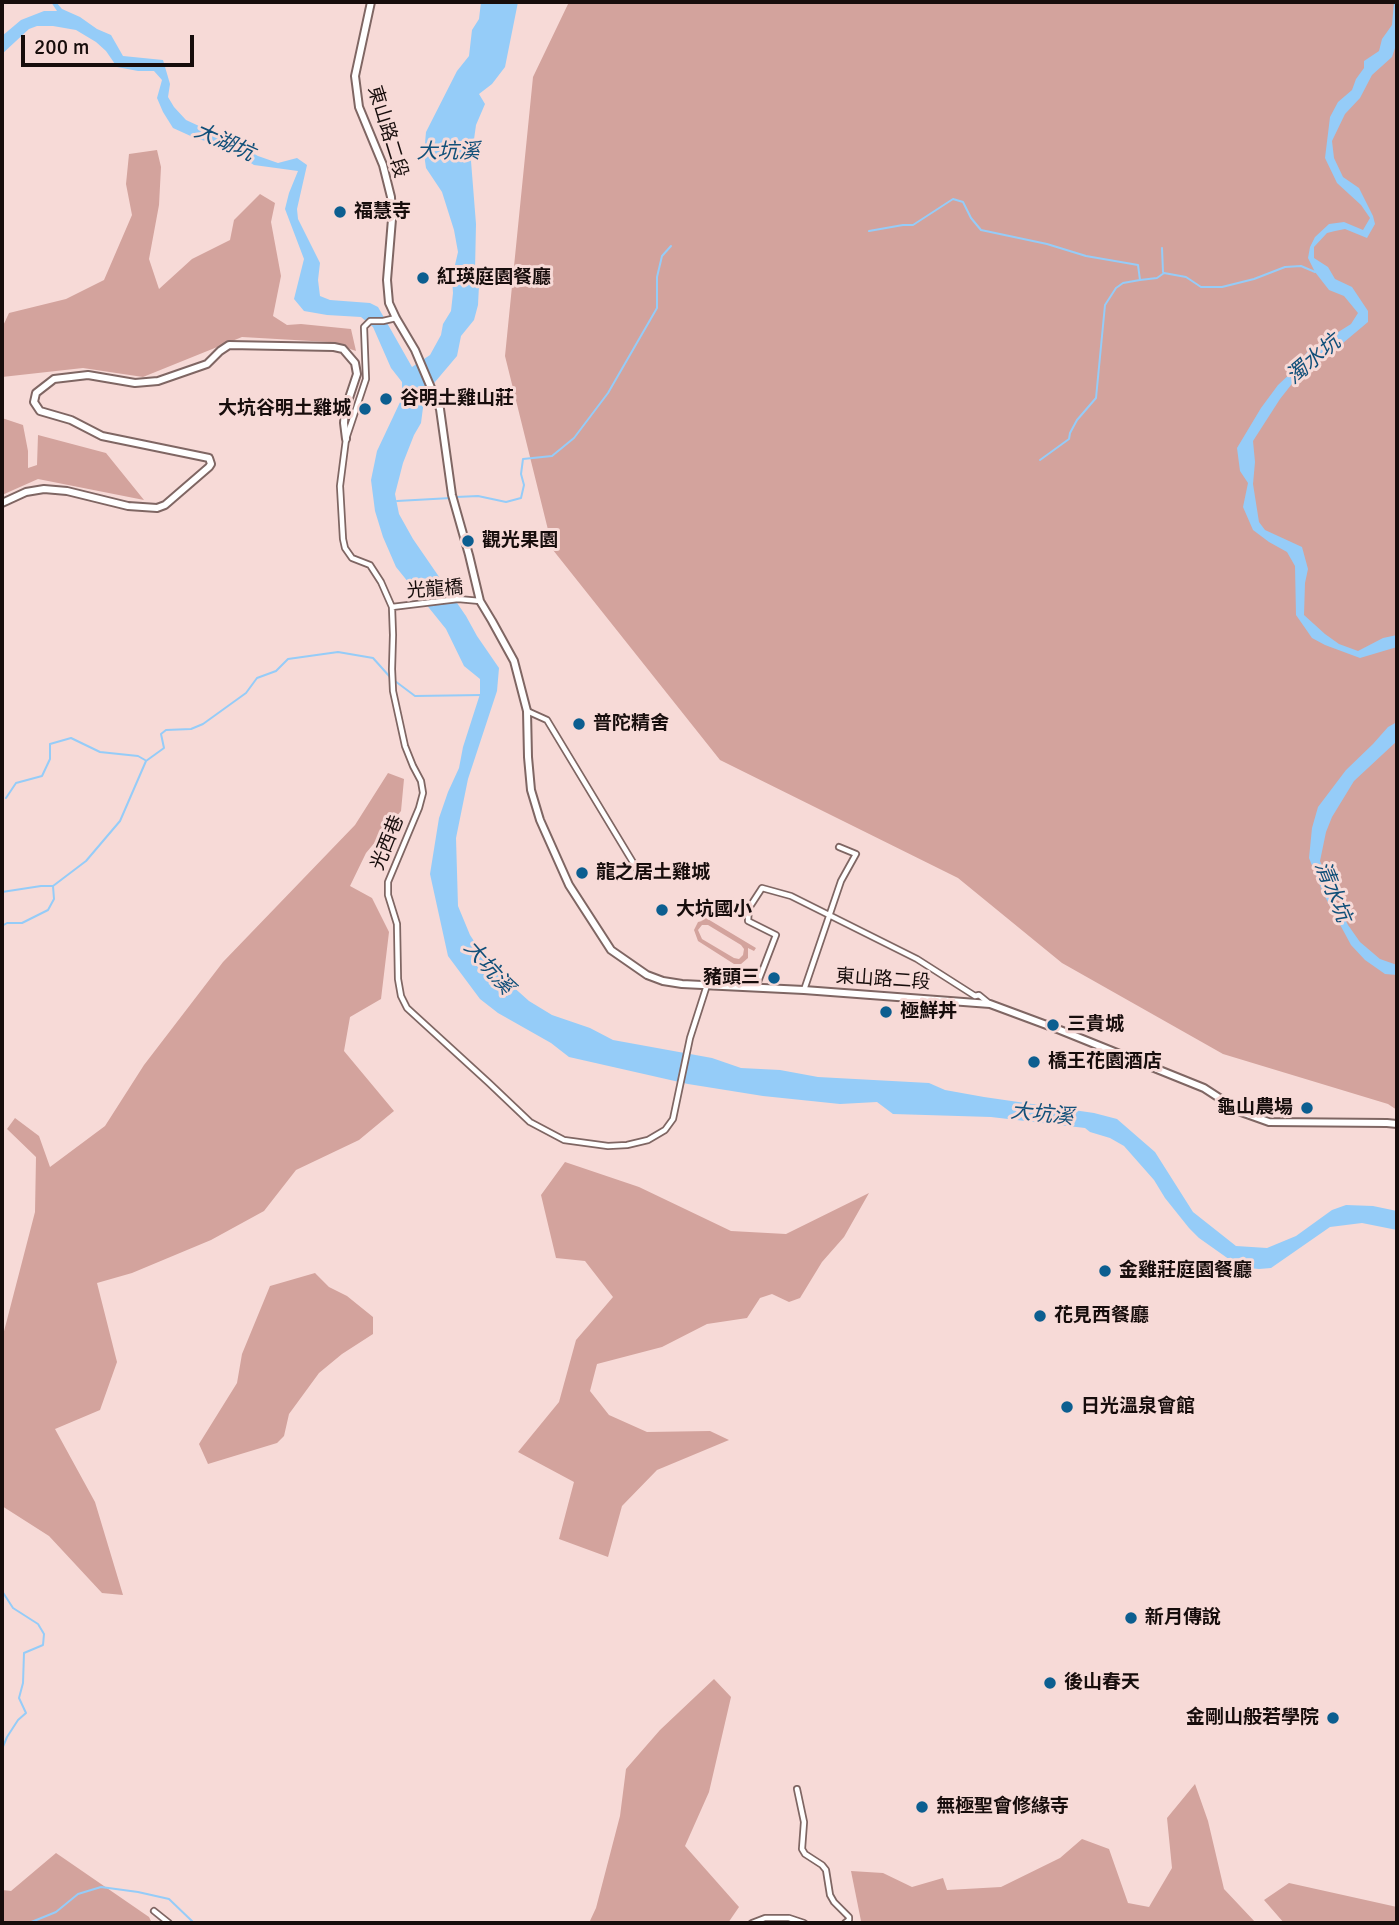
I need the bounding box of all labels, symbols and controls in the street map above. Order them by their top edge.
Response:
scale bar [24,21,198,65]
text: 200 m [34,34,89,60]
street label: 東山路二段 [362,83,412,181]
water label: 大湖坑 [190,119,258,167]
water label: 大坑溪 [417,139,479,165]
place label: 福慧寺 [354,201,411,223]
marker: 福慧寺 [332,204,348,220]
place label: 紅瑛庭園餐廳 [437,267,551,289]
marker: 紅瑛庭園餐廳 [415,270,431,286]
water label: 濁水坑 [1282,330,1346,390]
place label: 谷明土雞山莊 [400,388,514,410]
marker: 谷明土雞山莊 [378,391,394,407]
place label: 大坑谷明土雞城 [218,398,351,420]
marker: 大坑谷明土雞城 [357,401,373,417]
place label: 觀光果園 [482,530,558,552]
marker: 觀光果園 [460,533,476,549]
street label: 光龍橋 [406,577,464,603]
place label: 普陀精舍 [593,713,669,735]
marker: 普陀精舍 [571,716,587,732]
street label: 光西巷 [367,812,409,874]
water label: 清水坑 [1309,858,1355,926]
place label: 龍之居土雞城 [596,862,710,884]
marker: 龍之居土雞城 [574,865,590,881]
place label: 大坑國小 [676,899,752,921]
marker: 大坑國小 [654,902,670,918]
water label: 大坑溪 [458,936,518,1000]
street label: 東山路二段 [835,965,931,995]
place label: 豬頭三 [703,967,760,989]
marker: 豬頭三 [766,970,782,986]
place label: 極鮮丼 [900,1001,957,1023]
marker: 極鮮丼 [878,1004,894,1020]
place label: 三貴城 [1067,1014,1124,1036]
marker: 三貴城 [1045,1017,1061,1033]
place label: 橋王花園酒店 [1048,1051,1162,1073]
marker: 橋王花園酒店 [1026,1054,1042,1070]
place label: 龜山農場 [1217,1097,1293,1119]
water label: 大坑溪 [1009,1099,1075,1131]
marker: 龜山農場 [1299,1100,1315,1116]
place label: 金雞莊庭園餐廳 [1119,1260,1252,1282]
marker: 金雞莊庭園餐廳 [1097,1263,1113,1279]
place label: 花見西餐廳 [1054,1305,1149,1327]
marker: 花見西餐廳 [1032,1308,1048,1324]
place label: 日光溫泉會館 [1081,1396,1195,1418]
marker: 日光溫泉會館 [1059,1399,1075,1415]
place label: 新月傳說 [1145,1607,1221,1629]
marker: 新月傳說 [1123,1610,1139,1626]
place label: 後山春天 [1064,1672,1140,1694]
marker: 後山春天 [1042,1675,1058,1691]
place label: 金剛山般若學院 [1186,1707,1319,1729]
marker: 金剛山般若學院 [1325,1710,1341,1726]
place label: 無極聖會修緣寺 [936,1796,1069,1818]
marker: 無極聖會修緣寺 [914,1799,930,1815]

